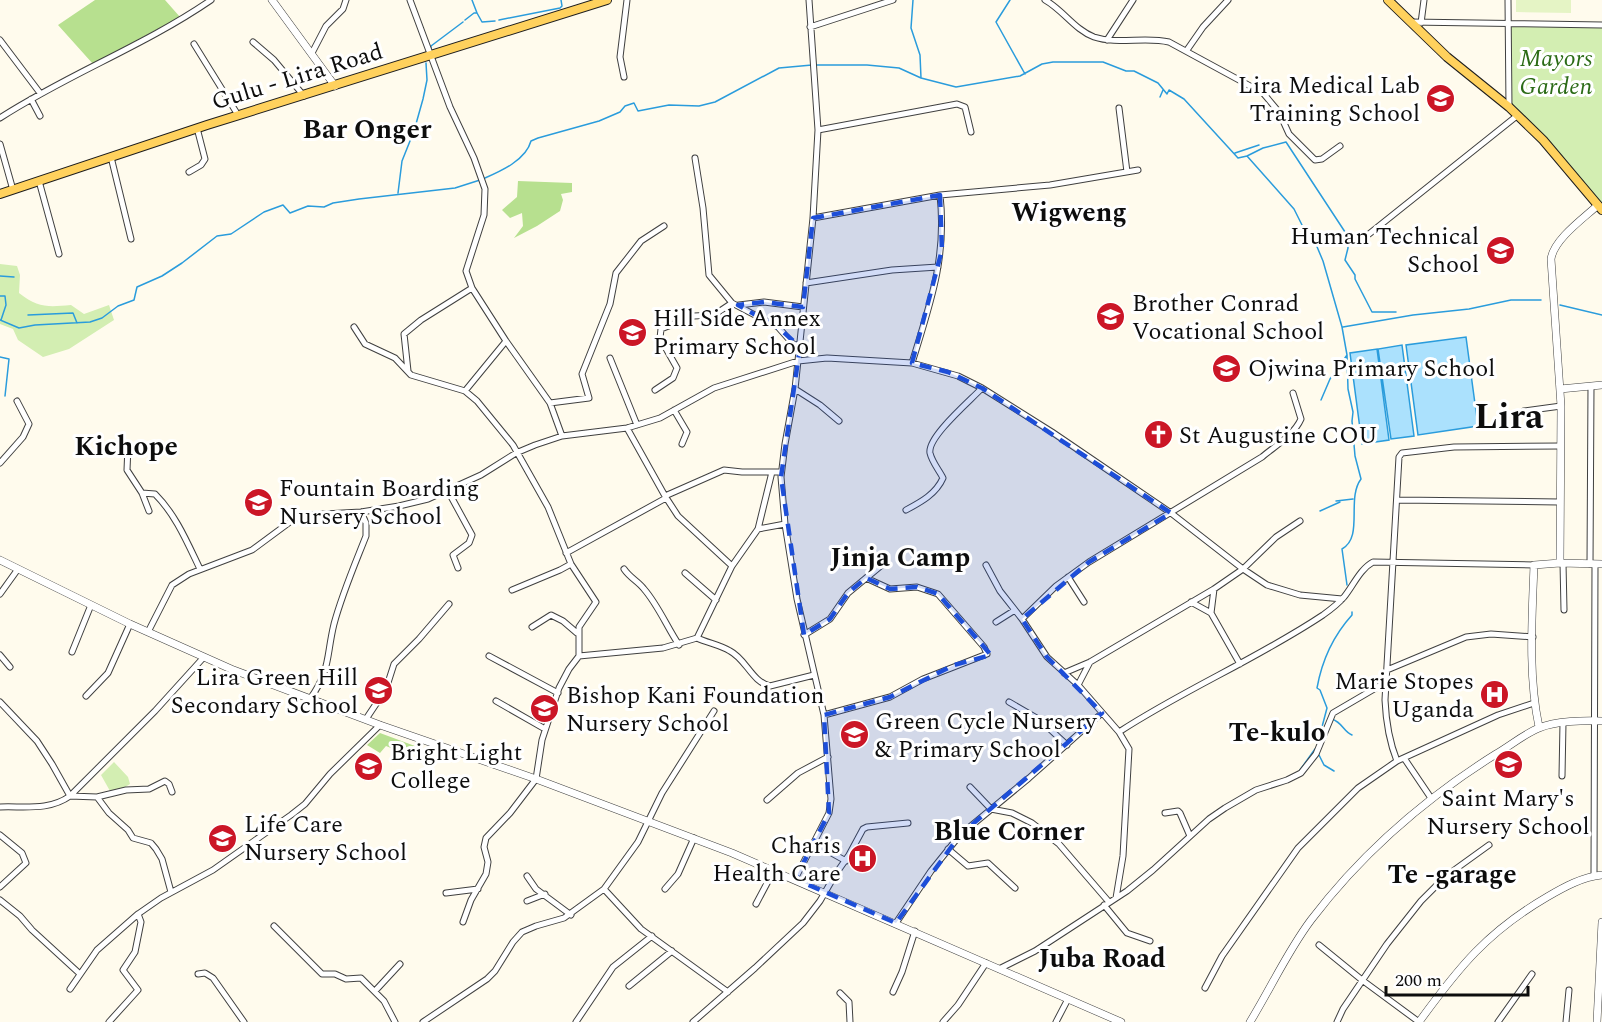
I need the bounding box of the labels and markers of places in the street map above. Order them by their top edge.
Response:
place label: Lira Medical Lab Training School [1238,68,1420,132]
school or university icon: Lira Medical Lab Training School [1425,83,1457,115]
place label: Human Technical School [1290,219,1479,283]
school or university icon: Human Technical School [1484,234,1516,266]
place label: Brother Conrad Vocational School [1132,286,1324,350]
place label: Hill Side Annex Primary School [653,301,821,365]
school or university icon: Brother Conrad Vocational School [1095,301,1127,333]
school or university icon: Hill Side Annex Primary School [616,316,648,348]
place label: Ojwina Primary School [1248,351,1495,387]
school or university icon: Ojwina Primary School [1211,352,1243,384]
place label: St Augustine COU [1179,418,1378,454]
church icon: St Augustine COU [1142,419,1174,451]
place label: Fountain Boarding Nursery School [279,471,479,535]
school or university icon: Fountain Boarding Nursery School [242,486,274,518]
place label: Lira Green Hill Secondary School [171,660,358,724]
place label: Marie Stopes Uganda [1334,664,1474,728]
school or university icon: Lira Green Hill Secondary School [363,675,395,707]
place label: Bishop Kani Foundation Nursery School [566,678,825,742]
hospital icon: Marie Stopes Uganda [1479,679,1511,711]
school or university icon: Bishop Kani Foundation Nursery School [529,693,561,725]
place label: Green Cycle Nursery & Primary School [875,704,1098,768]
school or university icon: Green Cycle Nursery & Primary School [838,719,870,751]
place label: Bright Light College [390,735,522,799]
school or university icon: Saint Mary's Nursery School [1492,749,1524,781]
school or university icon: Bright Light College [353,750,385,782]
place label: Saint Mary's Nursery School [1427,781,1589,845]
place label: Life Care Nursery School [244,807,407,871]
school or university icon: Life Care Nursery School [207,822,239,854]
place label: Charis Health Care [712,828,841,892]
hospital icon: Charis Health Care [846,843,878,875]

